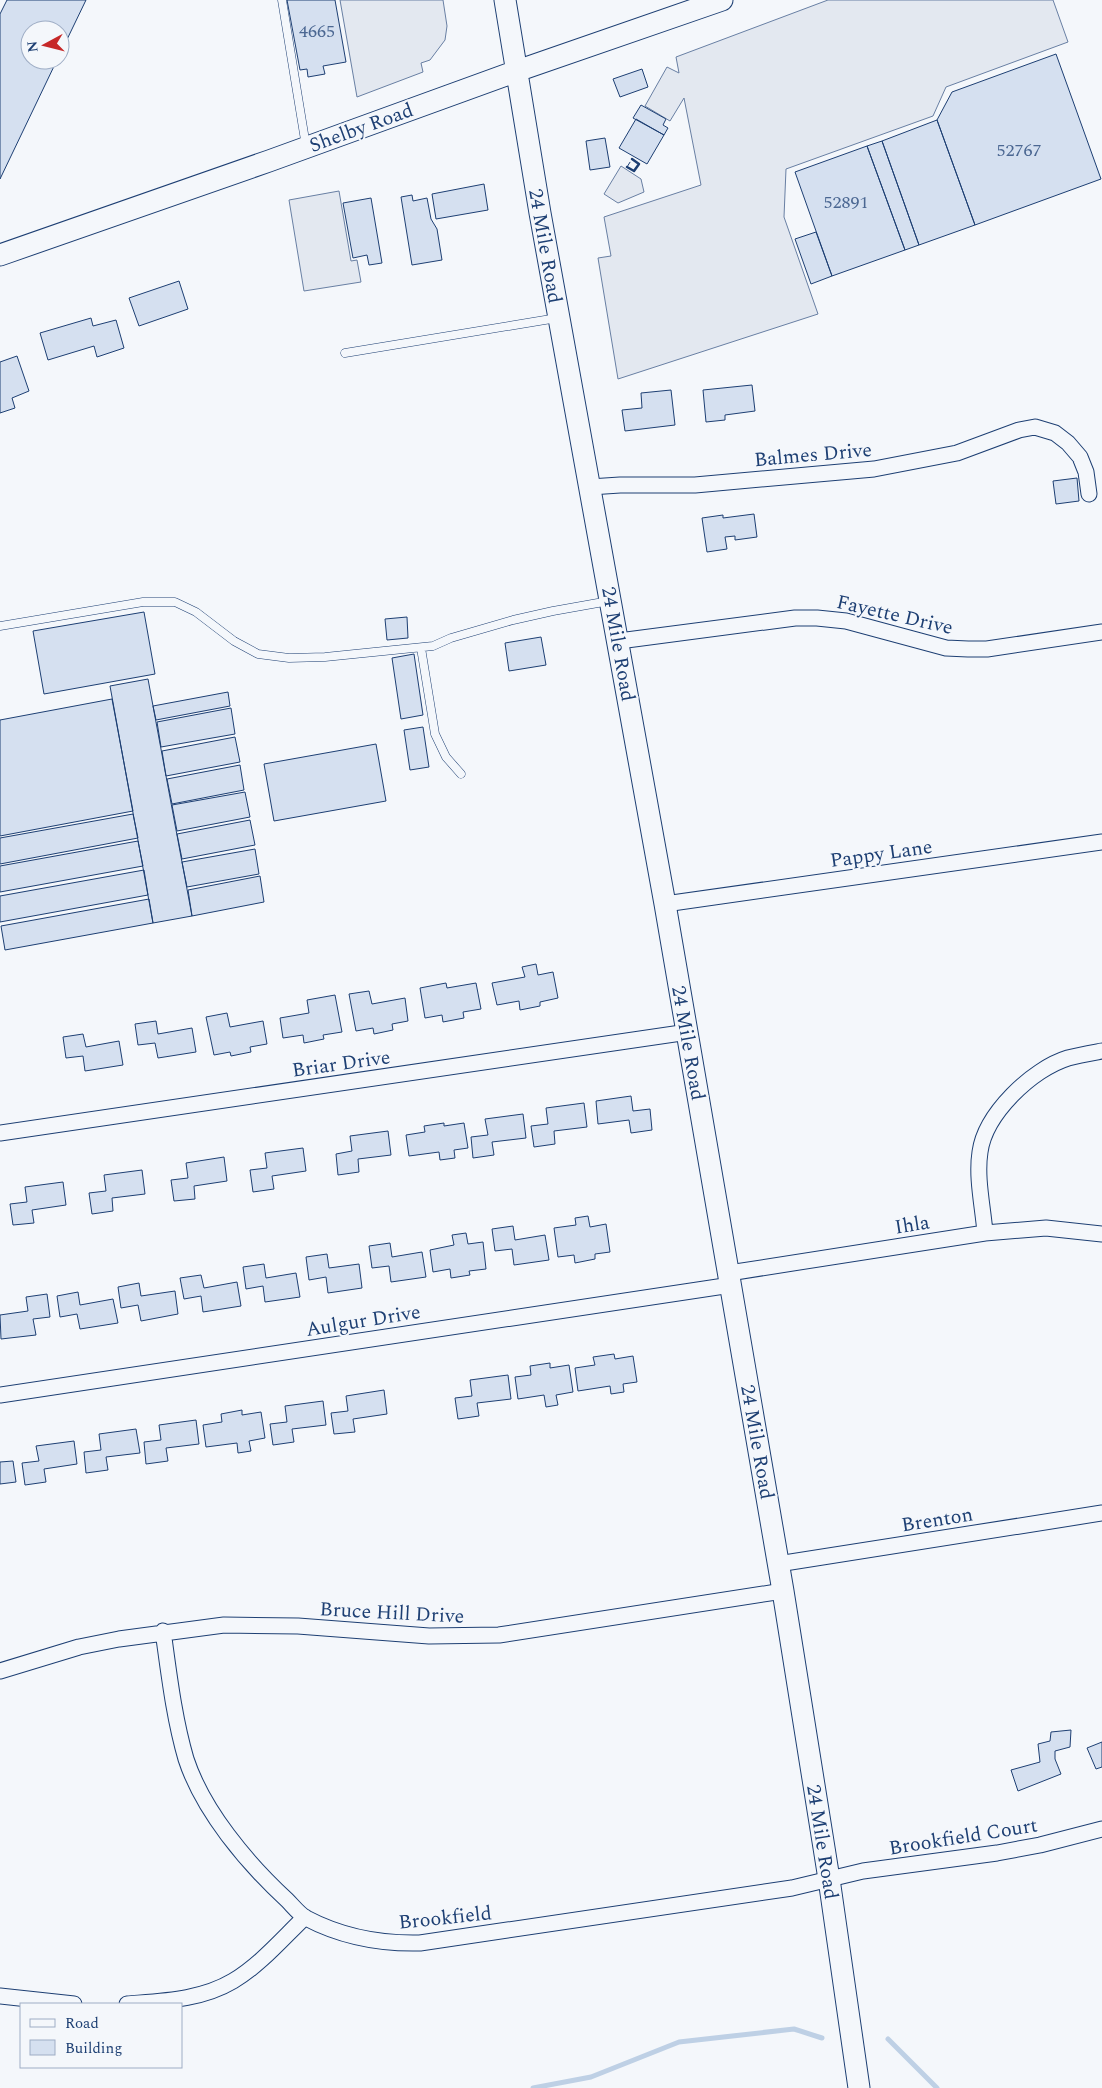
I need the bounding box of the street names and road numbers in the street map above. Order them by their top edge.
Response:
street label: Shelby Road [305,95,418,161]
street label: 24 Mile Road [520,186,570,306]
street label: Balmes Drive [753,435,873,475]
street label: 24 Mile Road [593,584,643,704]
street label: Fayette Drive [834,587,956,643]
street label: Pappy Lane [828,832,934,876]
street label: 24 Mile Road [663,983,713,1103]
street label: Briar Drive [290,1042,392,1086]
street label: Ihla [892,1207,932,1243]
street label: Aulgur Drive [304,1297,423,1345]
street label: 24 Mile Road [732,1382,782,1502]
street label: Brenton [899,1500,975,1540]
street label: Bruce Hill Drive [319,1594,465,1632]
street label: 24 Mile Road [798,1782,846,1902]
street label: Brookfield Court [887,1810,1040,1864]
street label: Brookfield [397,1898,493,1938]

